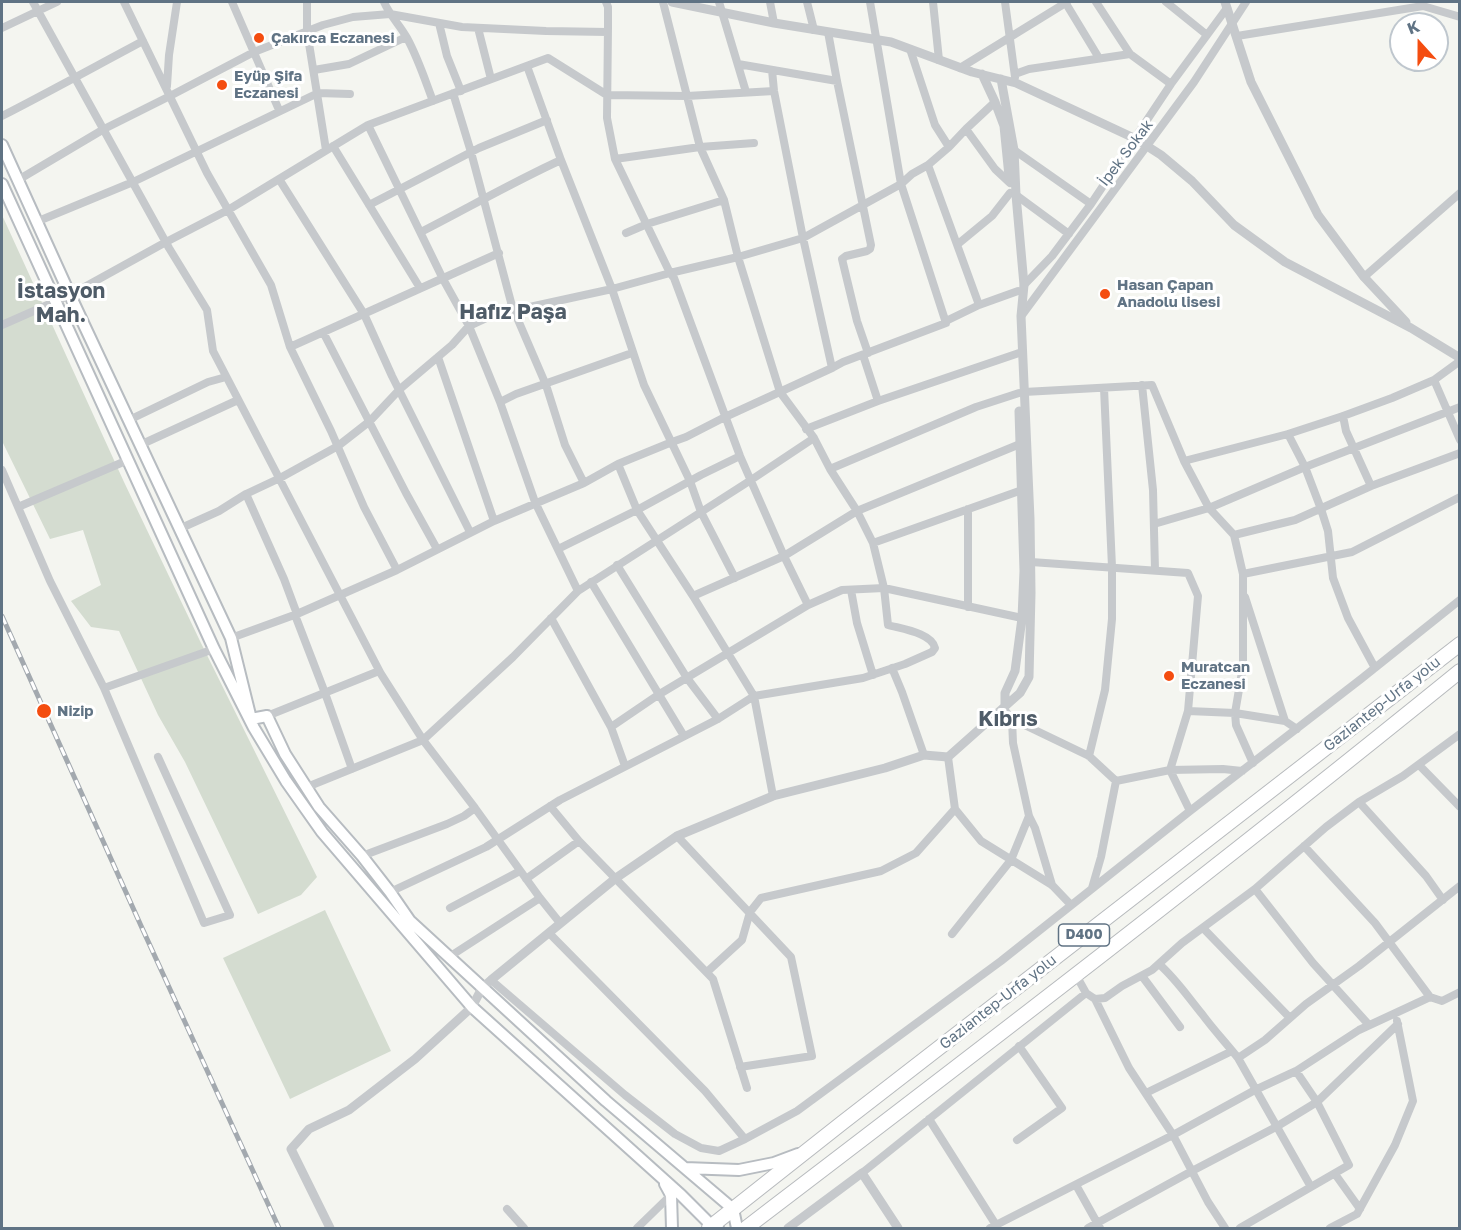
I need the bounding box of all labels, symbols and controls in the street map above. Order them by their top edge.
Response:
north arrow [1389,12,1449,72]
text: K [1404,16,1422,38]
place label: Çakırca Eczanesi [271,29,395,47]
marker: Çakırca Eczanesi [252,31,266,45]
place label: Eyüp Şifa Eczanesi [234,67,302,102]
marker: Eyüp Şifa Eczanesi [215,78,229,92]
street label: İpek Sokak [1095,116,1157,190]
place label: Hasan Çapan Anadolu lisesi [1117,276,1220,311]
district label: İstasyon Mah. [17,278,105,328]
marker: Hasan Çapan Anadolu lisesi [1098,287,1112,301]
district label: Hafız Paşa [459,299,567,325]
street label: Gaziantep-Urfa yolu [1320,653,1444,755]
place label: Muratcan Eczanesi [1181,658,1250,693]
marker: Muratcan Eczanesi [1162,669,1176,683]
marker: Nizip [35,702,53,720]
place label: Nizip [57,702,93,720]
district label: Kıbrıs [978,706,1038,732]
road number: D400 [1058,924,1110,946]
street label: Gaziantep-Urfa yolu [936,951,1060,1053]

